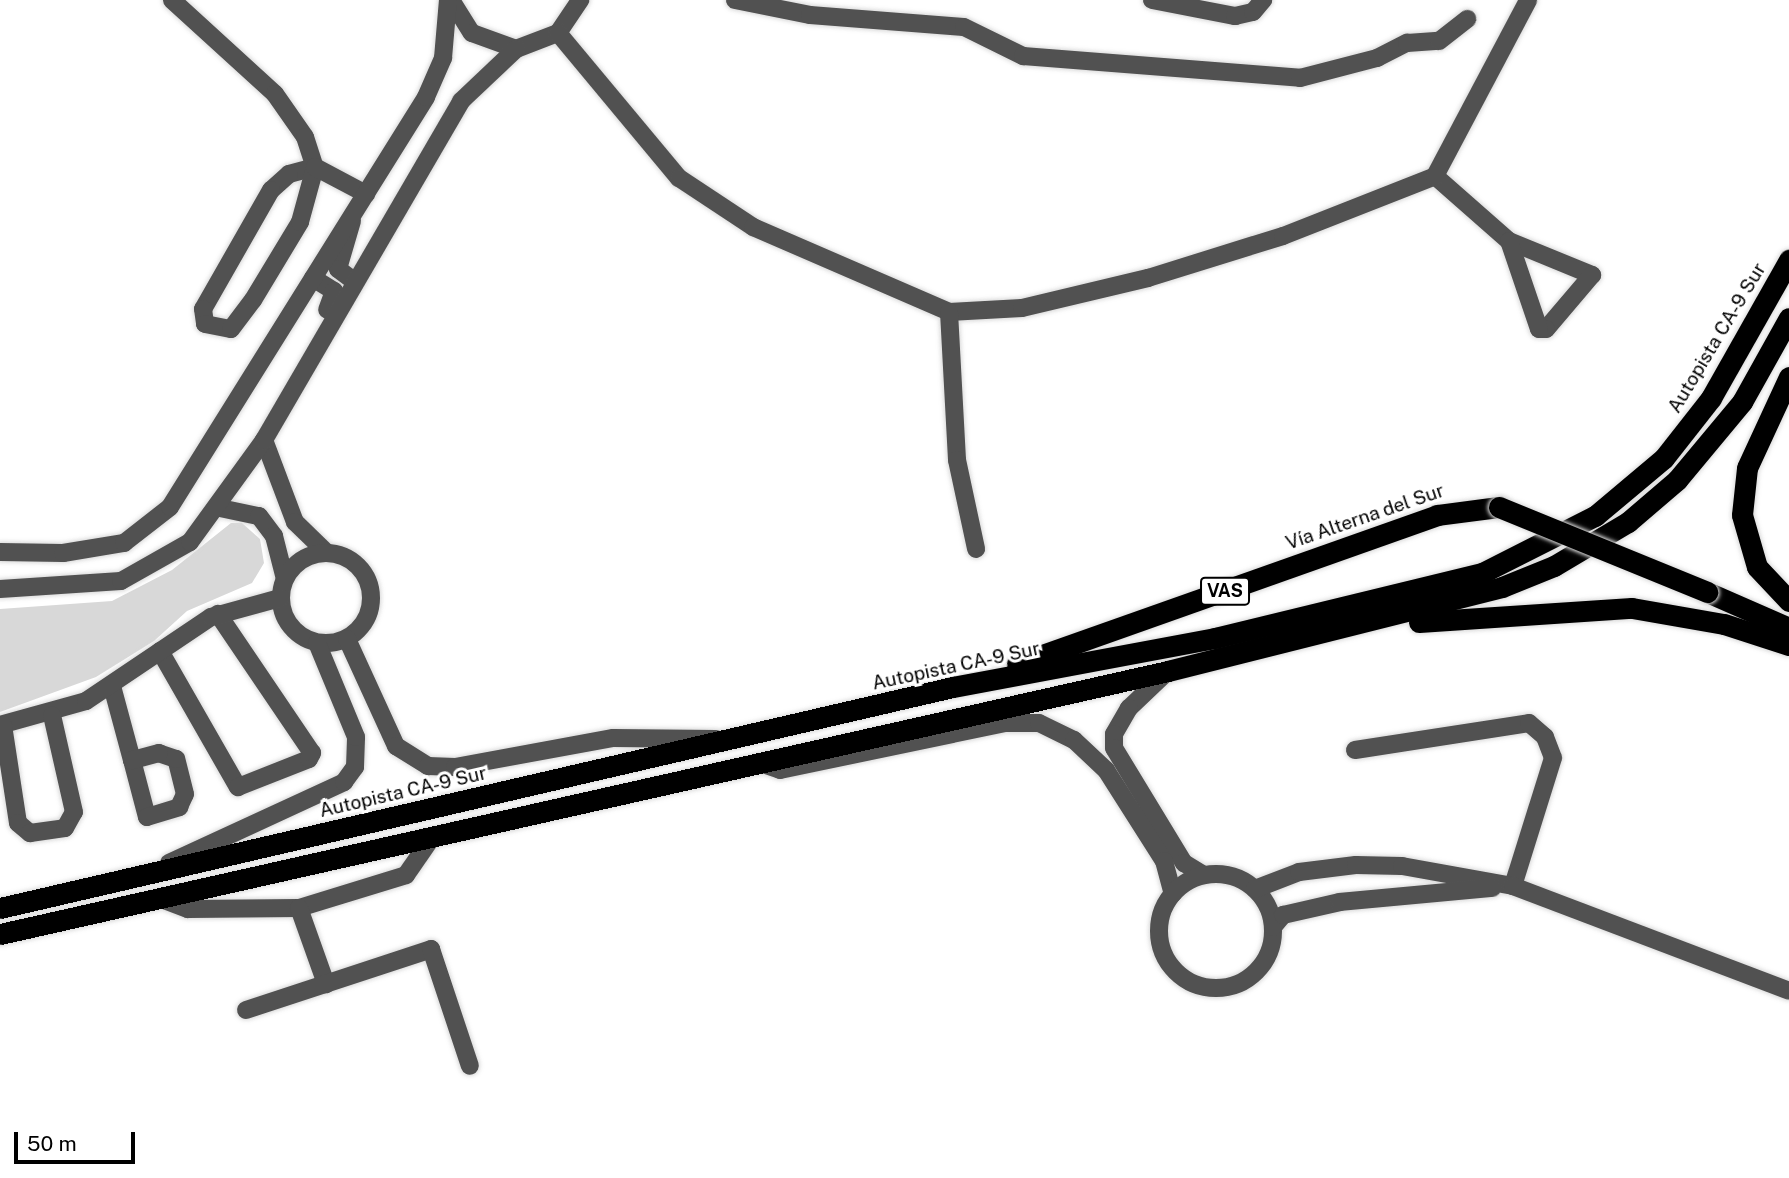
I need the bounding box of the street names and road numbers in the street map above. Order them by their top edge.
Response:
street label: Autopista CA-9 Sur [1663,259,1771,417]
street label: Vía Alterna del Sur [1283,479,1447,555]
road number: VAS [1199,576,1251,606]
street label: Autopista CA-9 Sur [870,637,1042,695]
street label: Autopista CA-9 Sur [317,762,489,822]

